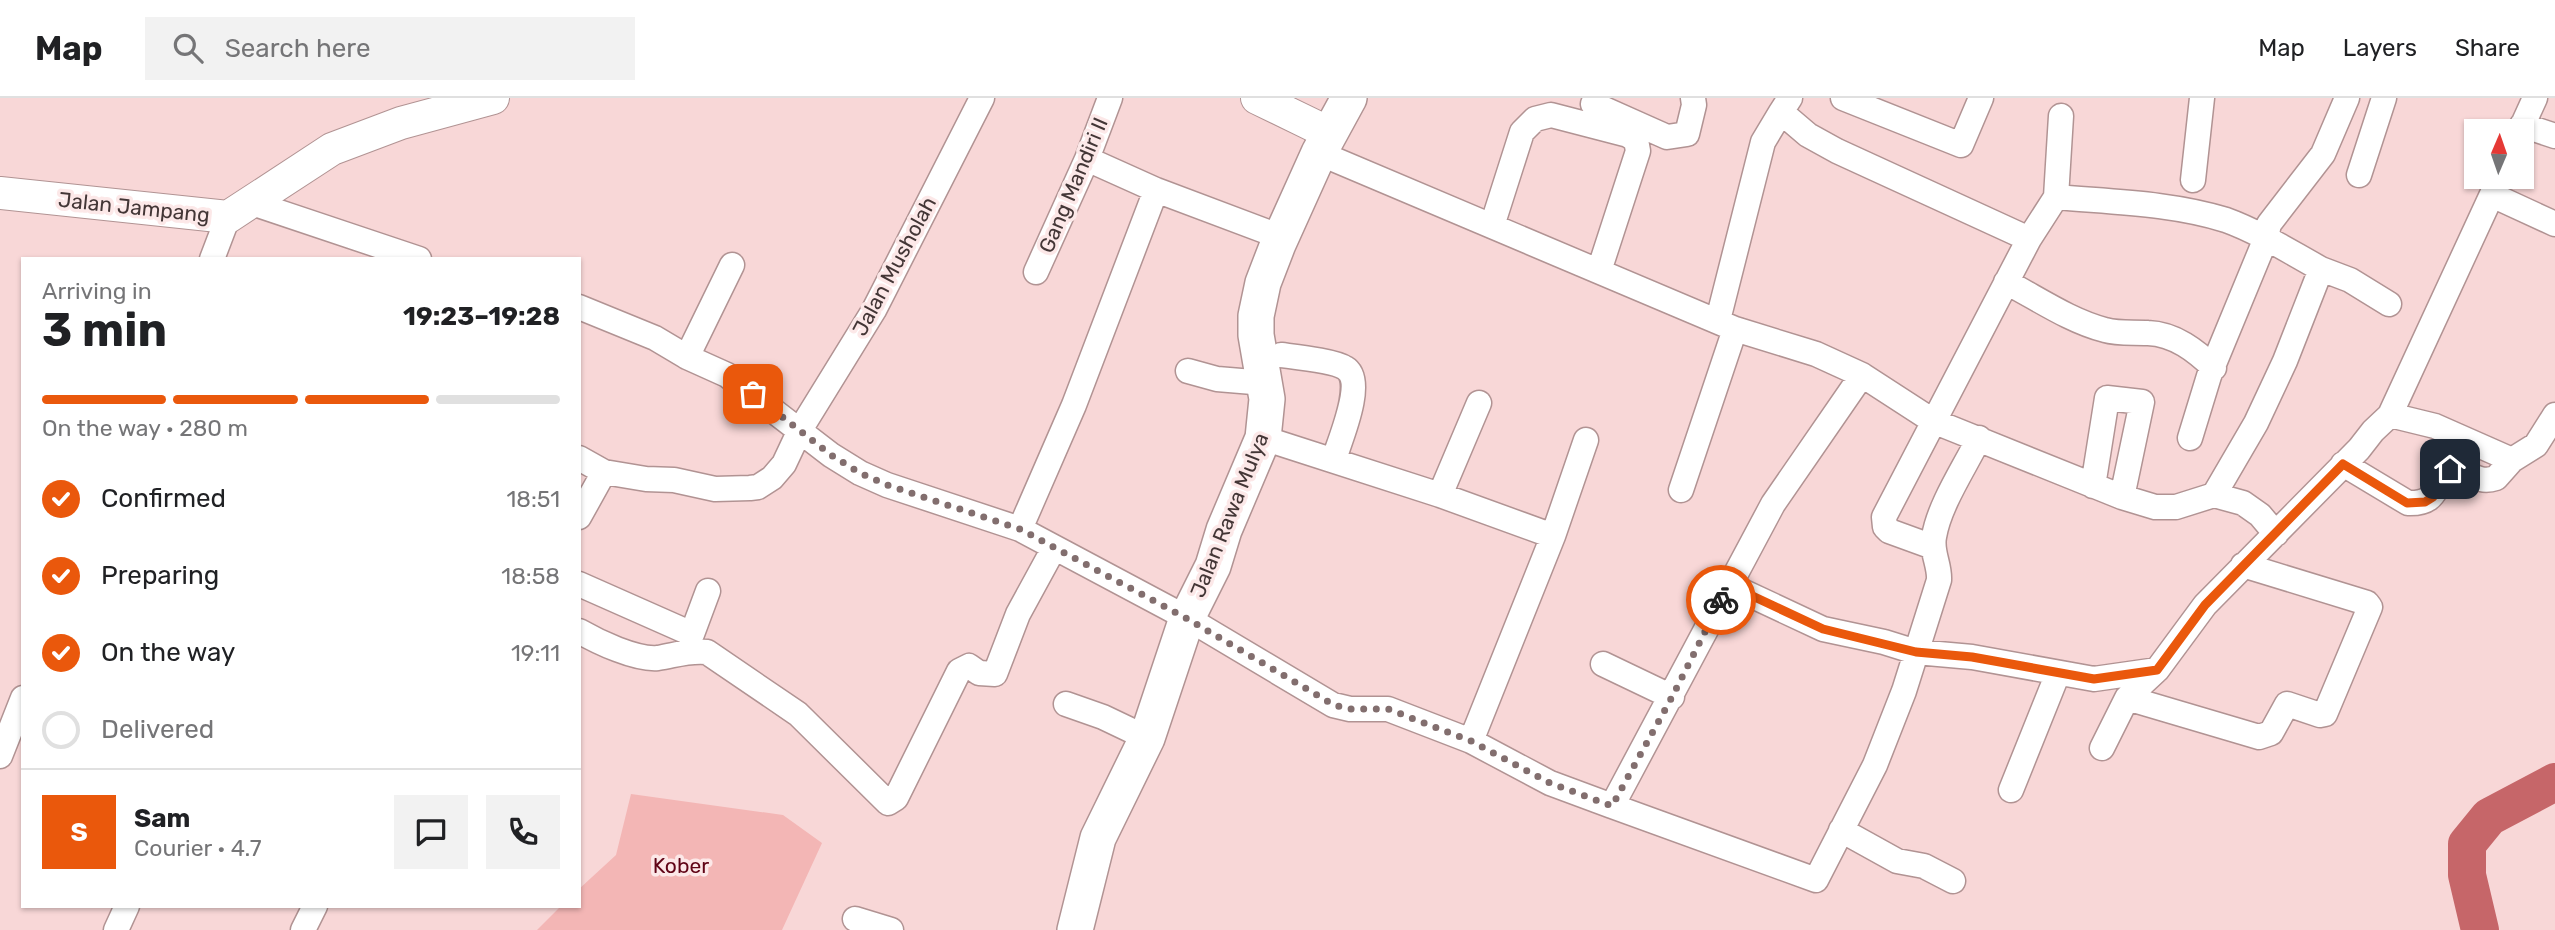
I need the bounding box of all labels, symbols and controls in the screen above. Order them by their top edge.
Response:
search box [145,17,635,80]
text: Map [35,29,103,68]
icon: search [169,29,207,67]
text: Search here [225,33,370,64]
text: Map [2258,34,2305,62]
text: Layers [2343,34,2417,62]
text: Share [2455,34,2520,62]
street label: Gang Mandiri II [1033,114,1113,256]
north arrow [2464,119,2534,189]
map controls [2464,119,2534,189]
street label: Jalan Jampang [57,187,211,227]
street label: Jalan Musholah [847,192,941,340]
text: Arriving in [42,277,152,305]
text: 19:23–19:28 [403,301,560,332]
text: 3 min [42,303,167,358]
pin [723,364,783,424]
icon: bag [734,375,772,413]
text: On the way · 280 m [42,414,248,442]
street label: Jalan Rawa Mulya [1185,429,1273,601]
pin [2420,439,2480,499]
icon: home [2431,450,2469,488]
icon: check [42,480,80,518]
text: Confirmed [101,483,226,514]
text: 18:51 [506,485,560,513]
icon: check [42,557,80,595]
text: Preparing [101,560,219,591]
text: 18:58 [501,562,560,590]
courier [1686,565,1756,635]
icon: bike [1702,581,1740,619]
icon: check [42,634,80,672]
text: On the way [101,637,235,668]
text: 19:11 [511,639,560,667]
text: Delivered [101,714,214,745]
button: chat [394,795,468,869]
button: phone [486,795,560,869]
text: Sam [134,803,190,834]
text: S [70,817,88,848]
text: Courier · 4.7 [134,834,261,862]
park label: Kober [653,853,709,878]

